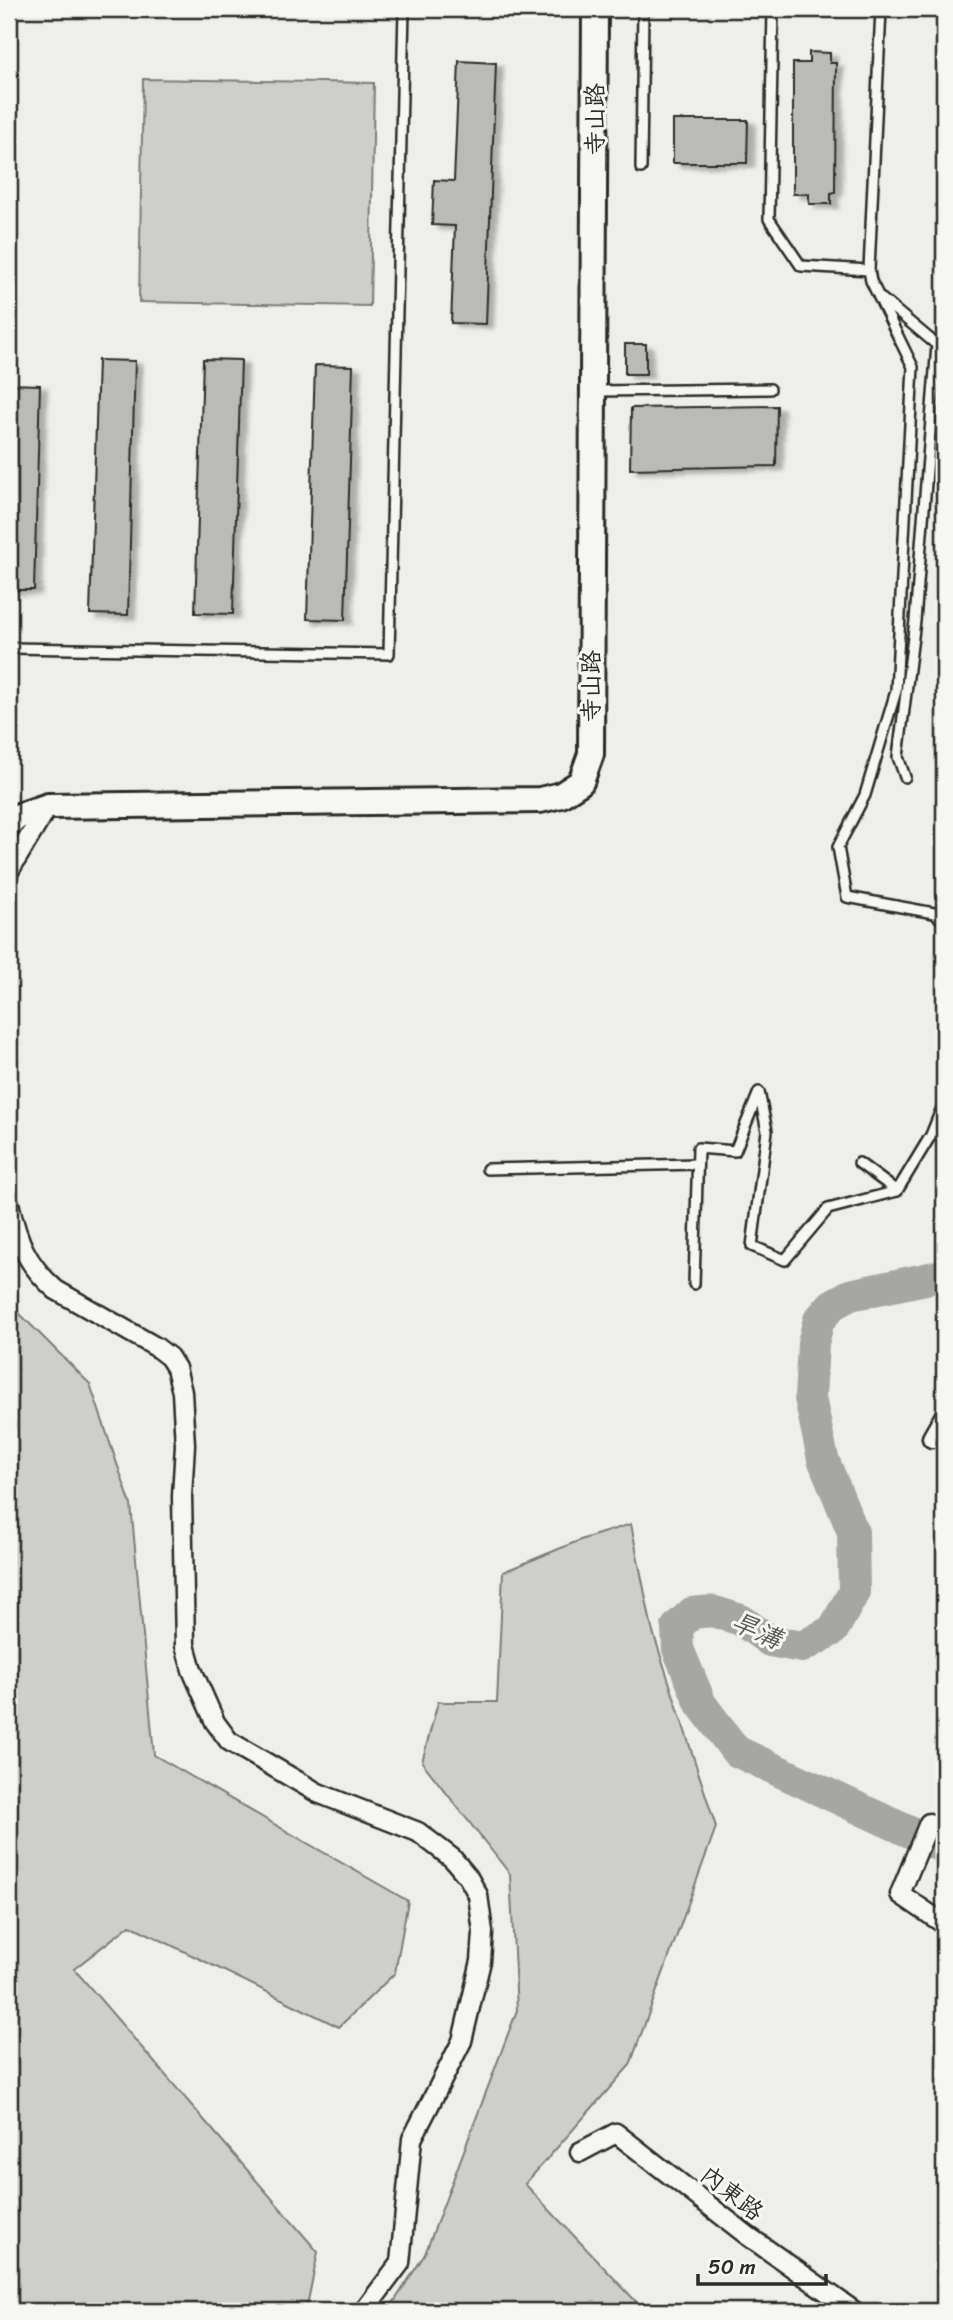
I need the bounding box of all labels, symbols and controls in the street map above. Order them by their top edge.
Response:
street label: 寺山路 [574,83,616,155]
street label: 寺山路 [570,650,612,722]
water label: 旱溝 [724,1598,792,1662]
street label: 內東路 [691,2154,773,2232]
scale bar [698,2243,825,2287]
text: 50 m [708,2248,756,2286]

